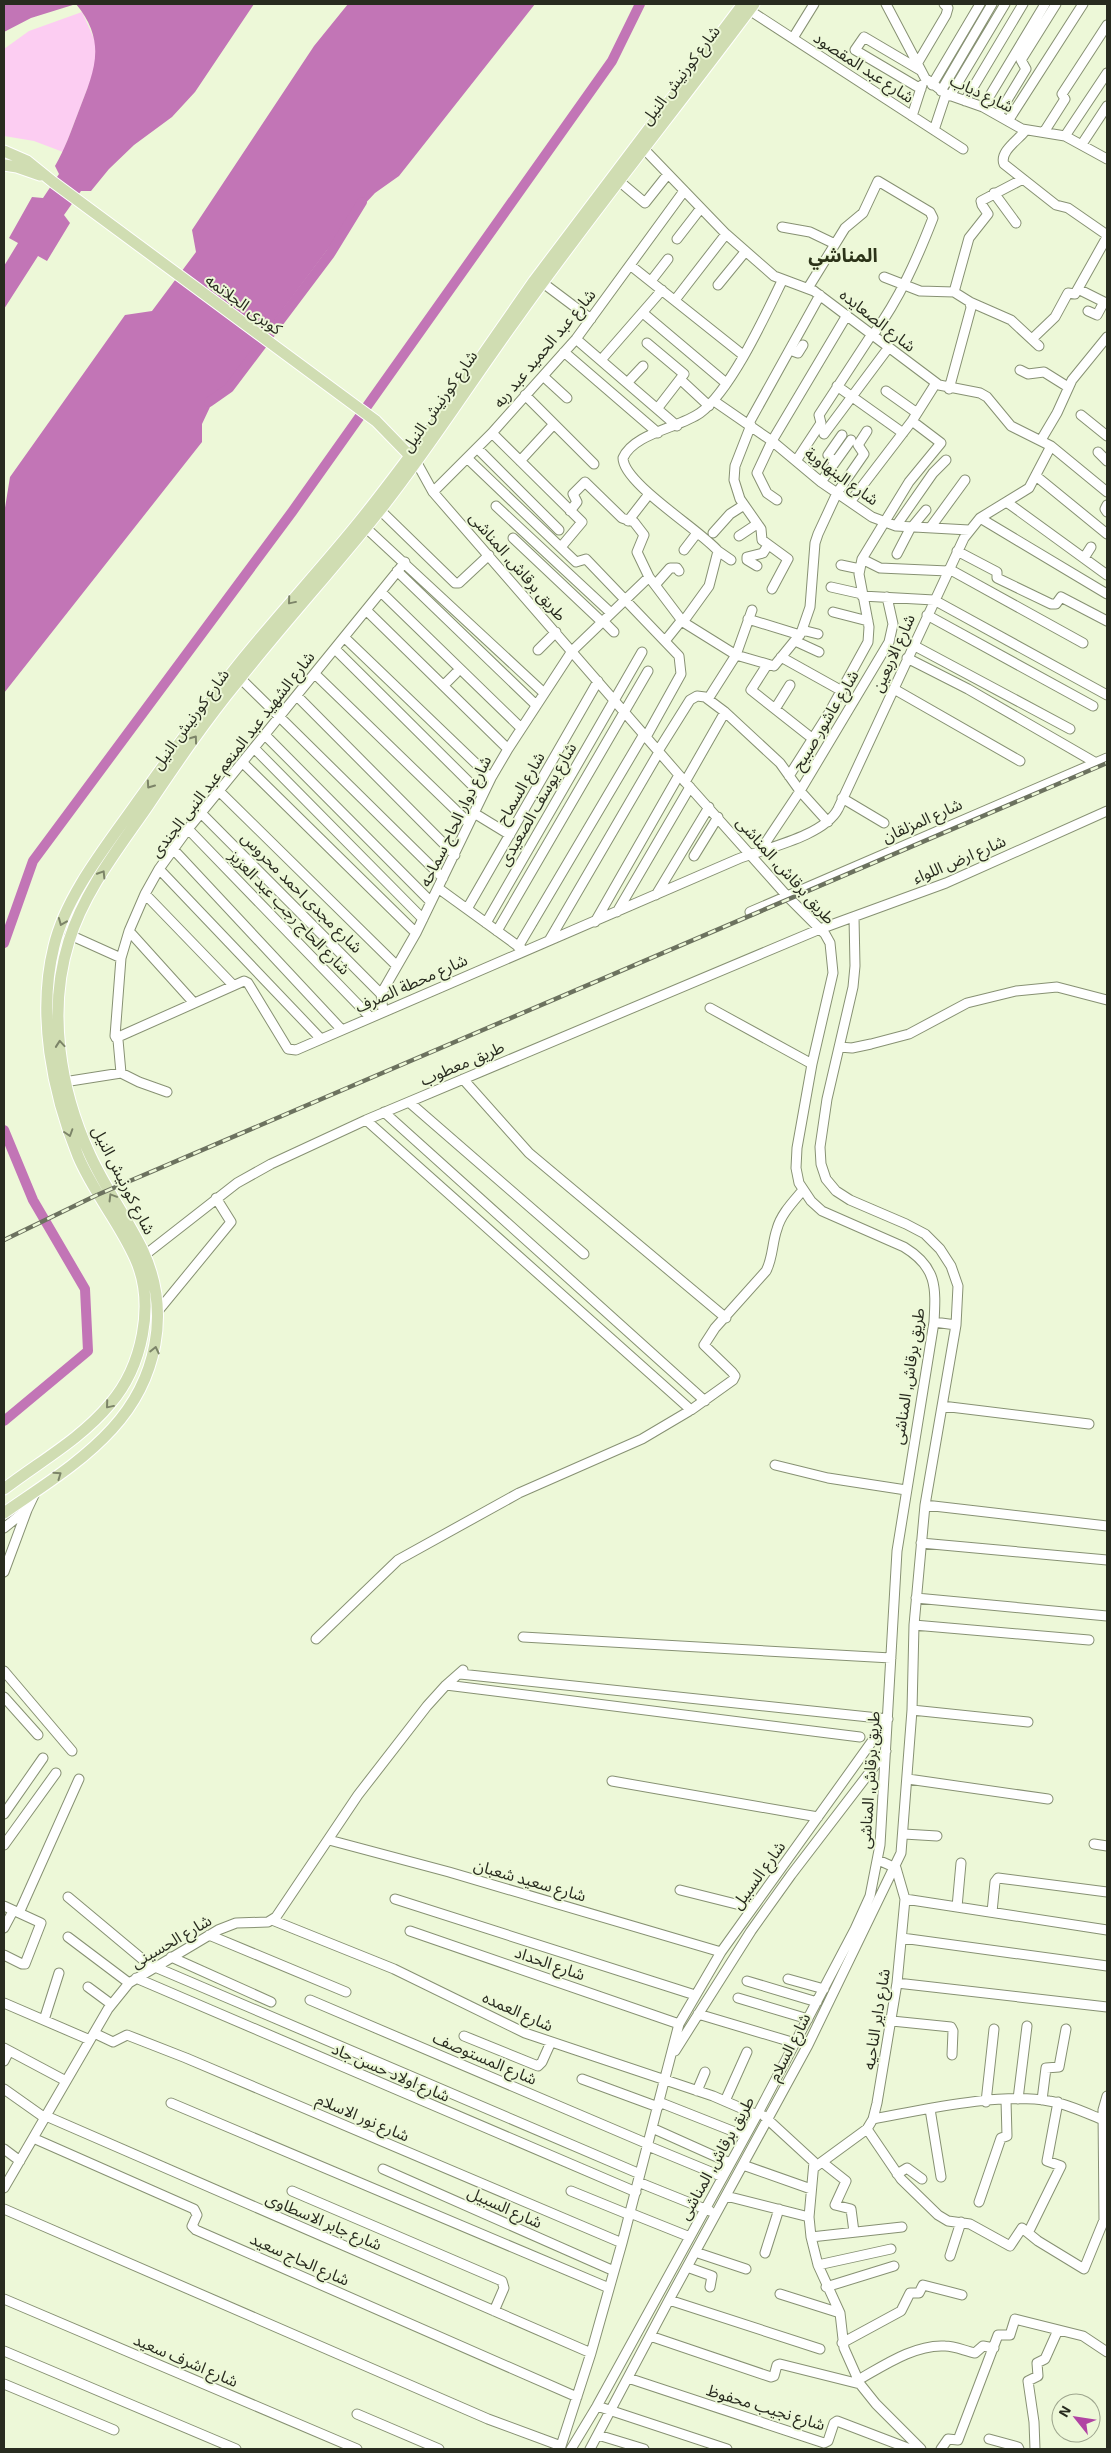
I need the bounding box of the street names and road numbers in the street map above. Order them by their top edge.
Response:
street label: شارع كورنيش النيل [636,21,726,131]
street label: شارع عبد المقصود [808,27,918,109]
street label: شارع دياب [946,70,1017,119]
street label: كوبرى الجلاتمه [202,269,287,339]
street label: شارع الصعايده [834,284,920,358]
street label: شارع عبد الحميد عبد ربه [488,285,602,413]
street label: شارع كورنيش النيل [397,346,484,457]
street label: شارع البنهاوية [799,443,883,512]
street label: طريق برقاش, المناشى [464,507,571,625]
street label: شارع الاربعين [867,611,922,696]
street label: شارع الشهيد عبد المنعم عبد النبى الجندى [145,647,321,863]
street label: شارع كورنيش النيل [147,665,236,775]
street label: شارع عاشور صبيح [787,666,865,775]
street label: شارع يوسف الصعيدى [494,739,583,871]
street label: شارع السماح [491,748,551,829]
street label: شارع دوار الحاج سماحه [415,752,498,891]
street label: شارع المزلقان [879,793,966,849]
street label: طريق برقاش, المناشى [732,812,840,929]
street label: شارع مجدى احمد محروس [235,827,367,959]
street label: شارع ارض اللواء [909,830,1010,890]
street label: شارع الحاج رجب عبد العزيز [222,845,355,981]
street label: شارع محطة الصرف [352,949,471,1019]
street label: طريق معطوب [417,1036,508,1091]
street label: شارع كورنيش النيل [85,1122,160,1239]
street label: طريق برقاش, المناشى [887,1306,930,1446]
street label: طريق برقاش, المناشى [854,1710,885,1850]
street label: شارع السبيل [727,1837,792,1915]
street label: شارع سعيد شعبان [471,1854,588,1908]
street label: شارع الحسينى [127,1910,216,1975]
street label: شارع الحداد [511,1942,588,1987]
street label: شارع داير الناحيه [858,1967,897,2071]
street label: شارع العمده [478,1987,556,2038]
street label: شارع السلام [763,2010,817,2086]
street label: شارع المستوصف [429,2027,540,2092]
street label: شارع اولاد حسن جاد [328,2038,453,2109]
street label: شارع نور الاسلام [312,2088,412,2148]
street label: طريق برقاش, المناشى [674,2093,759,2224]
street label: شارع السبيل [463,2182,545,2235]
street label: شارع جابر الاسطاوى [262,2188,385,2257]
street label: شارع الحاج سعيد [246,2228,353,2293]
street label: شارع اشرف سعيد [130,2329,241,2394]
street label: شارع نجيب محفوظ [703,2379,828,2437]

